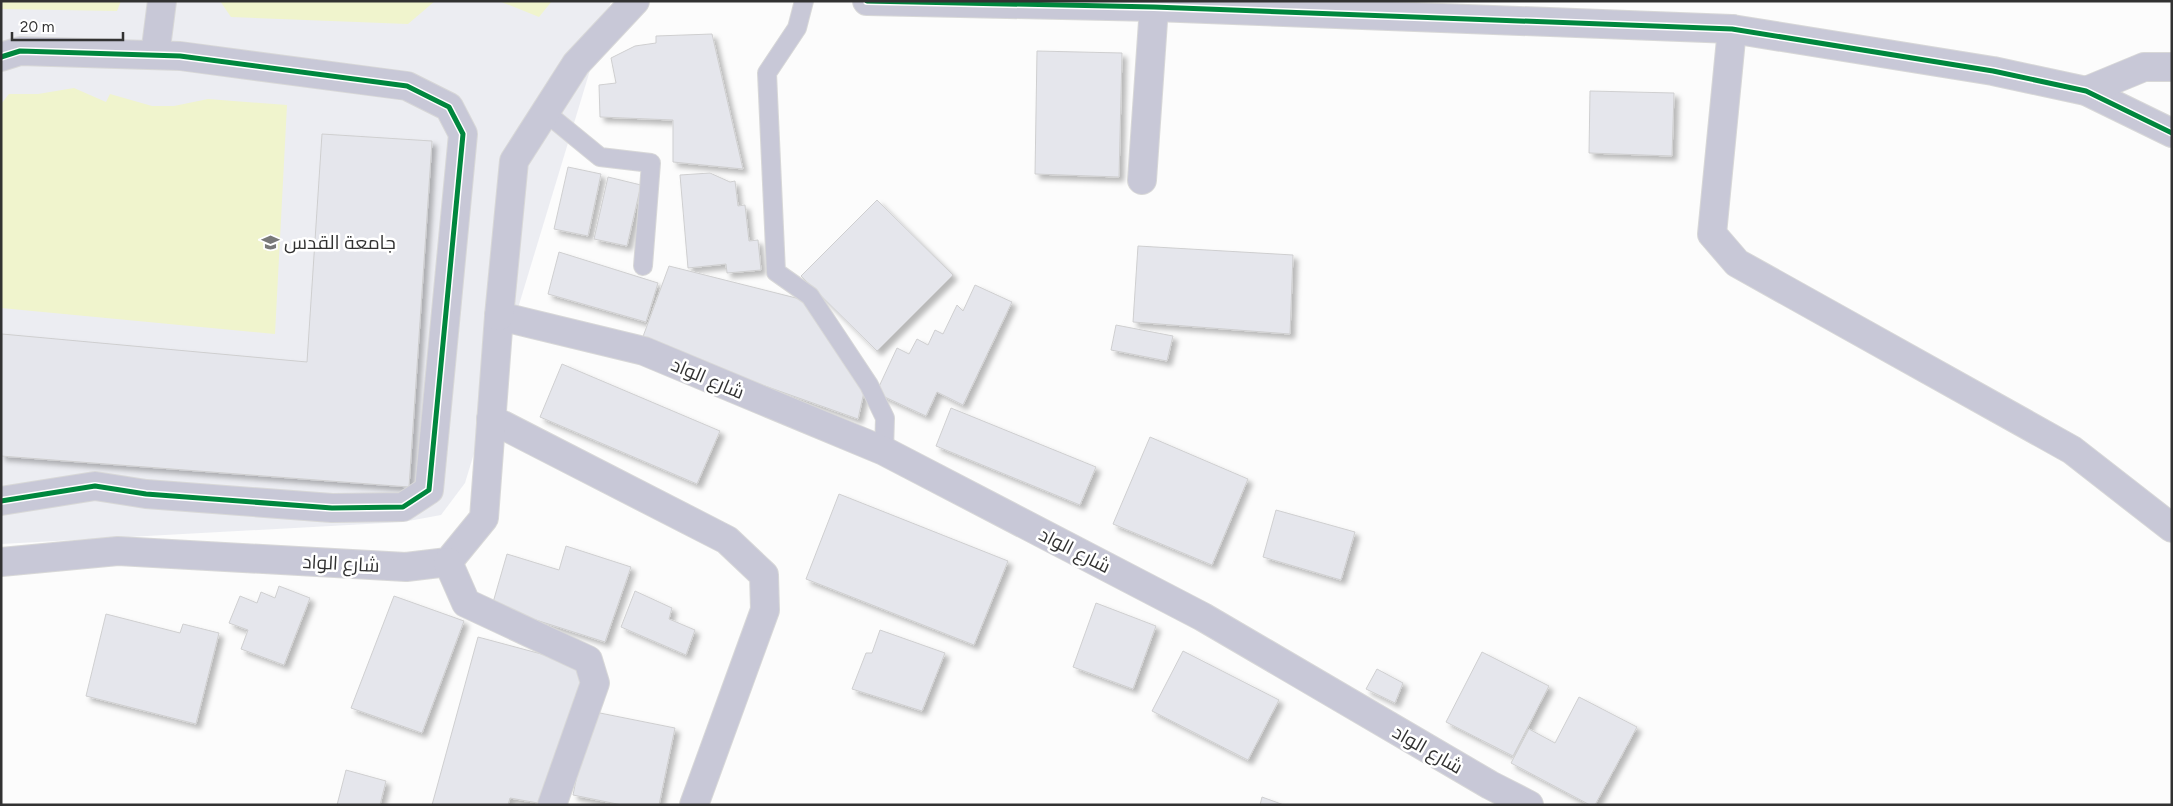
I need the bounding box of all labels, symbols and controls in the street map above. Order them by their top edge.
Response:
scale bar [12,10,124,42]
text: 20 m [20,18,54,36]
place label: جامعة القدس [284,231,396,254]
school or university icon: جامعة القدس [260,232,280,252]
street label: شارع الواد [667,353,748,406]
street label: شارع الواد [1034,523,1114,580]
street label: شارع الواد [302,550,380,579]
street label: شارع الواد [1388,720,1467,780]

